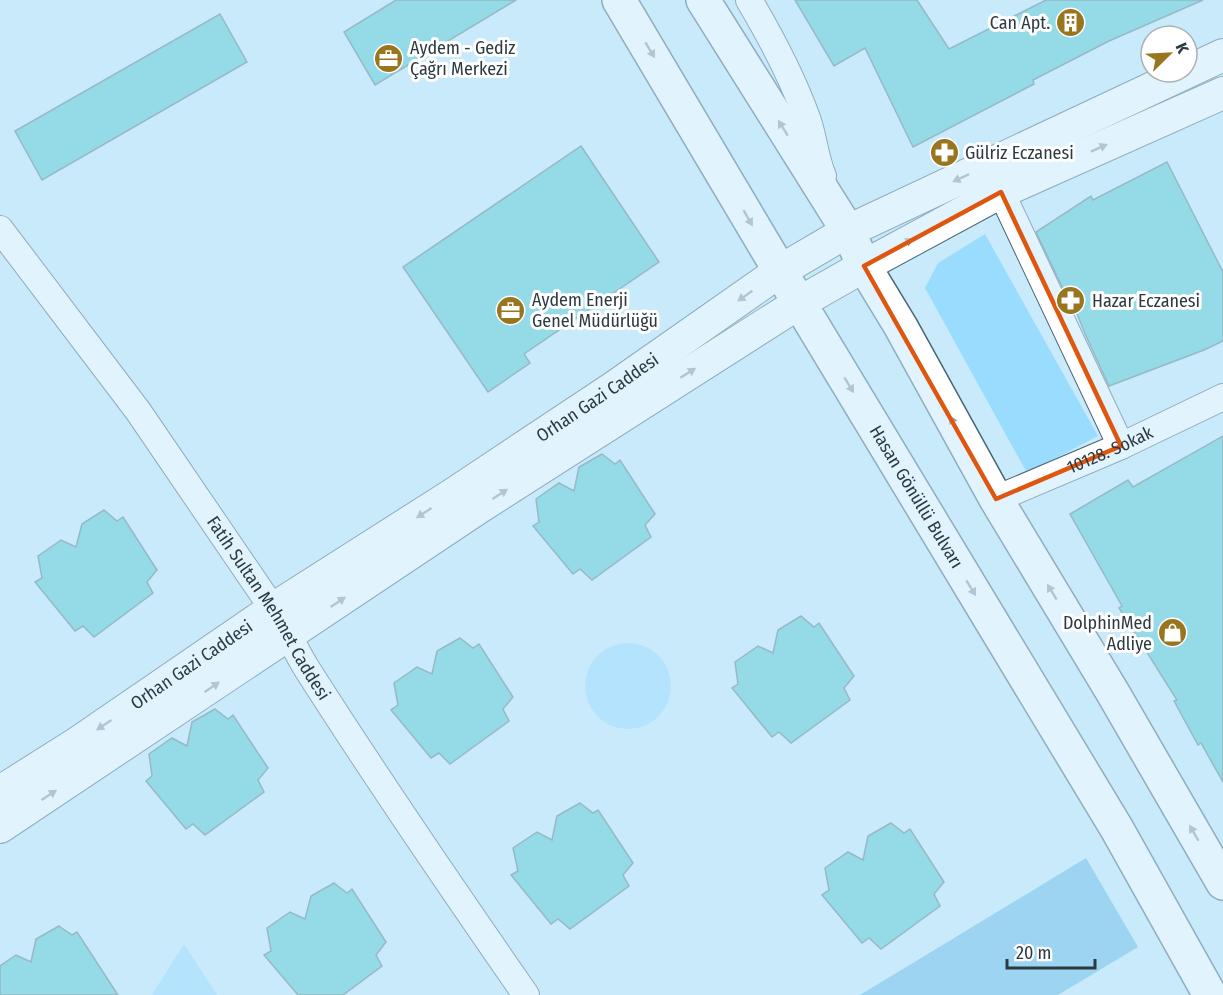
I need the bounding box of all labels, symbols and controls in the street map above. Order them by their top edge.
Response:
building icon: Can Apt. [1055,7,1087,39]
place label: Can Apt. [990,12,1050,34]
north arrow [1139,24,1199,84]
place label: Aydem - Gediz Çağrı Merkezi [410,37,515,80]
text: K [1172,40,1193,57]
office icon: Aydem - Gediz Çağrı Merkezi [373,42,405,74]
one-way arrow [644,42,655,58]
one-way arrow [777,120,788,136]
pharmacy icon: Gülriz Eczanesi [928,137,960,169]
place label: Gülriz Eczanesi [965,142,1074,164]
one-way arrow [1090,143,1108,153]
one-way arrow [952,173,969,182]
one-way arrow [743,210,753,227]
one-way arrow [897,238,914,248]
pharmacy icon: Hazar Eczanesi [1055,285,1087,317]
place label: Aydem Enerji Genel Müdürlüğü [532,289,658,332]
one-way arrow [737,290,753,301]
place label: Hazar Eczanesi [1092,290,1200,312]
office icon: Aydem Enerji Genel Müdürlüğü [495,294,527,326]
street label: Orhan Gazi Caddesi [532,348,663,447]
one-way arrow [680,368,696,379]
one-way arrow [844,377,855,393]
one-way arrow [949,415,959,432]
street label: Hasan Gönüllü Bulvarı [865,421,968,572]
street label: 10128. Sokak [1064,421,1157,479]
one-way arrow [492,488,509,499]
one-way arrow [416,507,432,518]
street label: Fatih Sultan Mehmet Caddesi [202,512,335,704]
one-way arrow [966,580,977,596]
one-way arrow [1047,584,1058,600]
one-way arrow [330,597,346,608]
place label: DolphinMed Adliye [1063,612,1152,655]
street label: Orhan Gazi Caddesi [126,615,257,714]
shop icon: DolphinMed Adliye [1157,617,1189,649]
one-way arrow [203,681,219,693]
one-way arrow [96,719,112,731]
one-way arrow [41,789,57,800]
one-way arrow [1188,825,1199,841]
scale bar [1007,932,1096,970]
text: 20 m [1016,942,1051,964]

